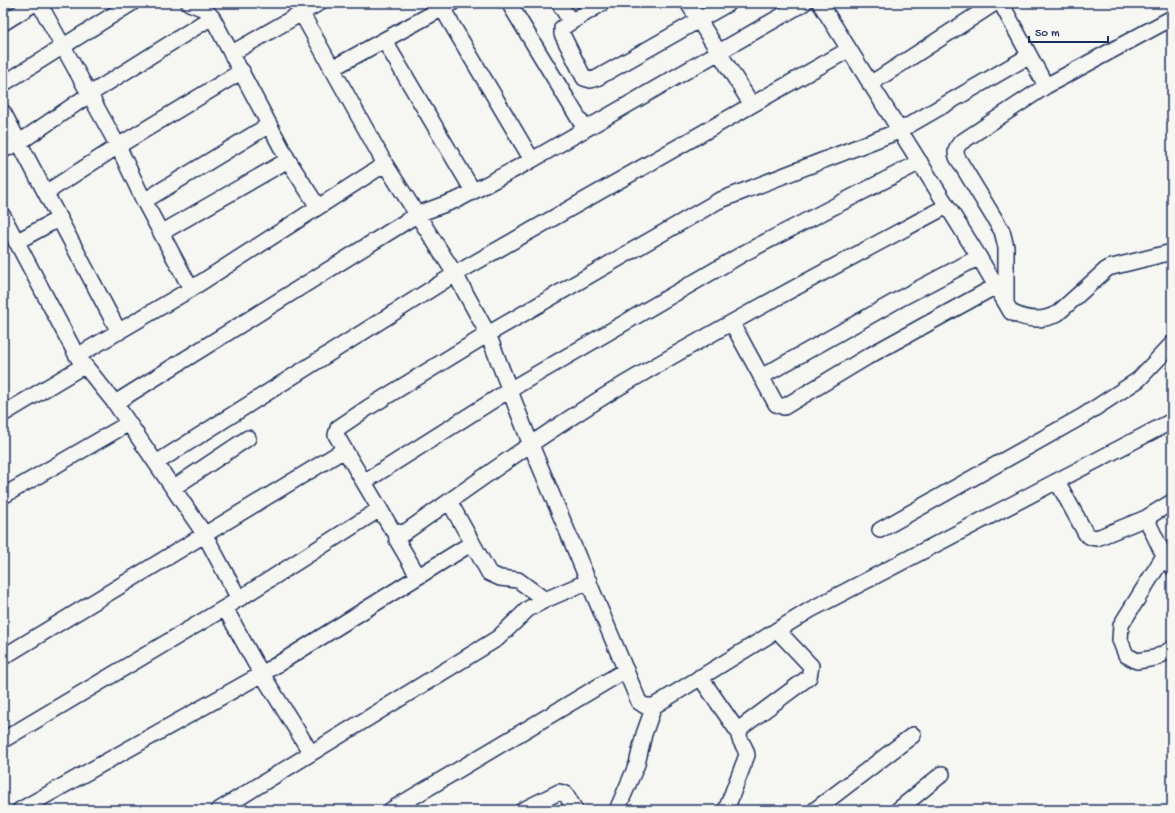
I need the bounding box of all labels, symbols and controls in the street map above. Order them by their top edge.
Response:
scale bar [1029,18,1108,44]
text: 50 m [1035,27,1060,41]

